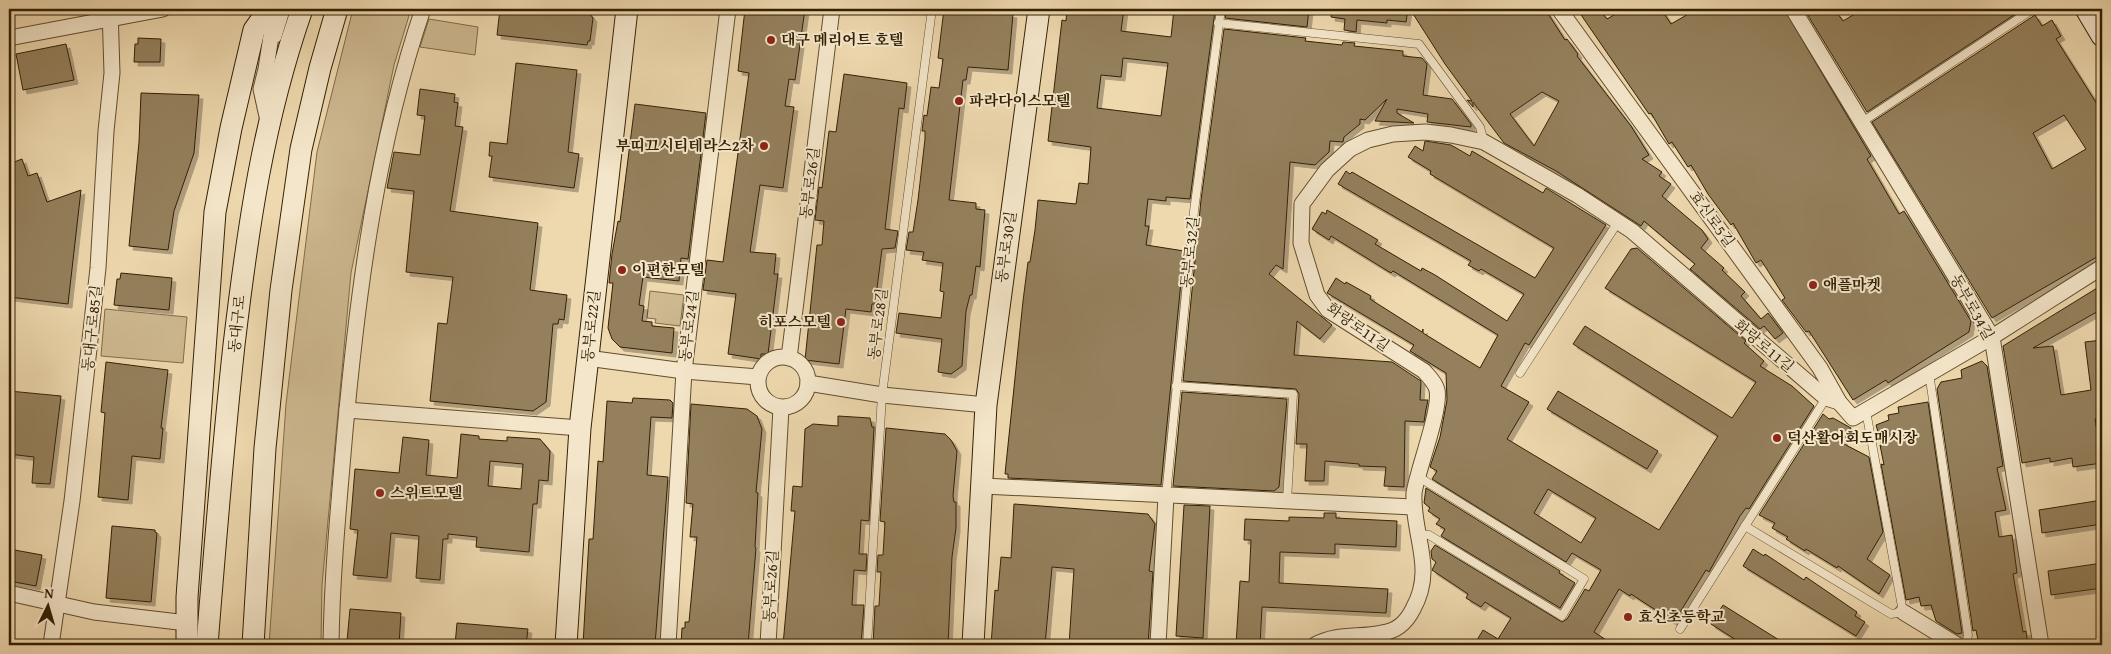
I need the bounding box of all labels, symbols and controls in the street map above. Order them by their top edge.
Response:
place label: 대구 메리어트 호텔 [781,29,904,50]
marker: 대구 메리어트 호텔 [765,34,777,46]
place label: 파라다이스모텔 [969,90,1070,111]
marker: 파라다이스모텔 [953,95,965,107]
place label: 부띠끄시티테라스2차 [616,135,755,156]
marker: 부띠끄시티테라스2차 [758,140,770,152]
street label: 동부로26길 [795,146,824,220]
street label: 효신로5길 [1685,186,1740,251]
street label: 동부로30길 [990,210,1021,284]
street label: 동부로32길 [1175,215,1204,289]
place label: 이편한모텔 [632,259,704,280]
marker: 이편한모텔 [616,264,628,276]
street label: 동부로34길 [1946,270,1999,344]
place label: 애플마켓 [1823,274,1881,295]
marker: 애플마켓 [1807,279,1819,291]
street label: 동대구로85길 [77,284,106,372]
street label: 동부로28길 [863,287,892,361]
street label: 동부로22길 [576,289,605,363]
street label: 동부로24길 [674,289,703,363]
street label: 동대구로 [223,294,250,354]
street label: 화랑로11길 [1323,297,1394,356]
place label: 히포스모텔 [759,311,831,332]
street label: 화랑로11길 [1730,314,1799,377]
marker: 히포스모텔 [835,316,847,328]
place label: 덕산활어회도매시장 [1787,427,1918,448]
marker: 덕산활어회도매시장 [1771,432,1783,444]
place label: 스위트모텔 [390,482,462,503]
marker: 스위트모텔 [374,487,386,499]
street label: 동부로26길 [758,549,783,623]
north arrow [22,582,72,632]
text: N [44,583,55,603]
place label: 효신초등학교 [1638,606,1725,627]
marker: 효신초등학교 [1622,611,1634,623]

